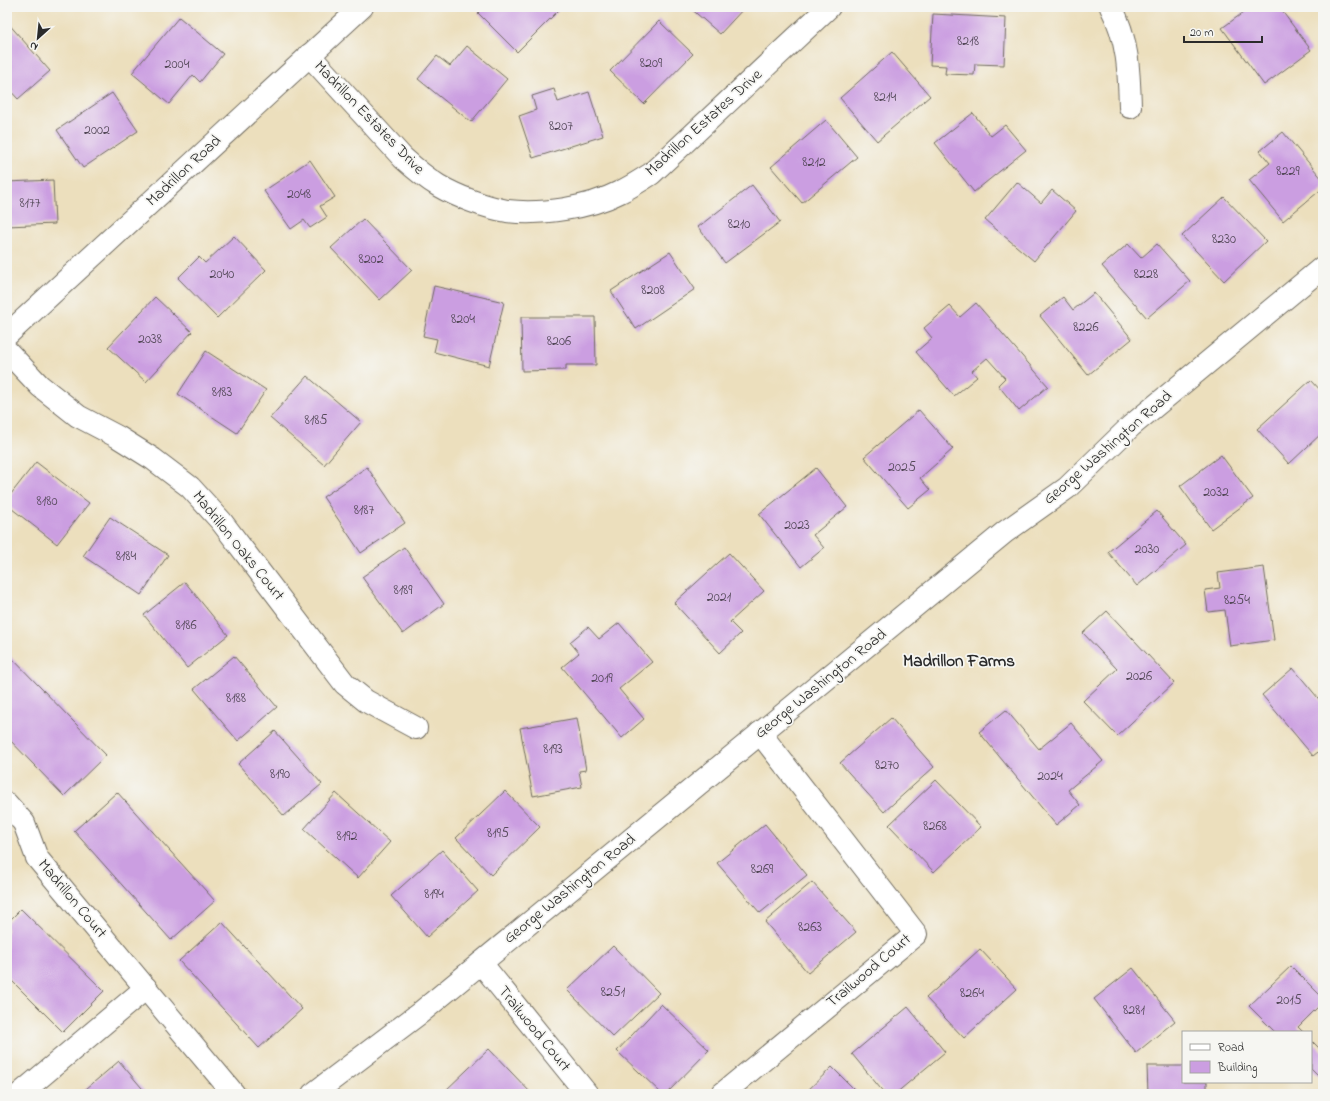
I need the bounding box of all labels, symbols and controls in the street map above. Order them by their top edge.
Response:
north arrow [18,18,58,58]
scale bar [1184,18,1262,44]
text: 20 m [1190,24,1213,42]
house number: 8218 [957,31,979,52]
text: N [27,37,41,55]
house number: 8209 [640,53,663,74]
house number: 2004 [165,54,190,75]
street label: Madrillon Estates Drive [308,55,431,181]
street label: Madrillon Estates Drive [640,63,769,182]
house number: 8214 [874,87,896,108]
house number: 8207 [549,116,573,137]
house number: 2002 [84,120,110,141]
street label: Madrillon Road [141,130,227,212]
house number: 8212 [802,152,826,173]
house number: 8229 [1276,161,1300,182]
house number: 2048 [287,184,311,205]
house number: 8177 [19,193,41,214]
house number: 8210 [728,214,750,235]
house number: 8230 [1212,229,1236,250]
house number: 8202 [358,249,384,270]
house number: 2040 [210,264,234,285]
house number: 8228 [1134,264,1158,285]
house number: 8208 [641,280,665,301]
house number: 8204 [451,309,475,330]
house number: 8226 [1073,317,1099,338]
house number: 2038 [138,329,162,350]
house number: 8206 [547,331,571,352]
house number: 8183 [212,382,233,403]
street label: George Washington Road [1038,385,1178,511]
house number: 8185 [305,410,327,431]
house number: 2025 [888,457,916,478]
house number: 2032 [1203,482,1229,503]
street label: Madrillon Oaks Court [186,486,290,607]
house number: 8180 [37,491,58,512]
house number: 8187 [354,500,375,521]
house number: 2023 [784,515,810,536]
house number: 2030 [1135,539,1159,560]
house number: 8184 [116,546,137,567]
house number: 8189 [393,580,413,601]
house number: 2021 [707,587,732,608]
house number: 8254 [1224,590,1250,611]
house number: 8186 [175,615,197,636]
street label: George Washington Road [750,623,892,745]
district label: Madrillon Farms [903,649,1015,674]
house number: 2026 [1126,666,1152,687]
house number: 2019 [591,668,614,689]
house number: 8188 [226,688,246,709]
house number: 8193 [543,739,563,760]
house number: 8270 [875,755,899,776]
house number: 8190 [270,764,290,785]
house number: 2024 [1037,766,1063,787]
house number: 8268 [923,816,947,837]
house number: 8195 [487,823,509,844]
house number: 8192 [337,826,357,847]
street label: George Washington Road [499,828,641,950]
street label: Madrillon Court [32,854,113,944]
house number: 8269 [751,859,774,880]
house number: 8194 [424,884,444,905]
house number: 8263 [798,917,822,938]
street label: Trailwood Court [821,928,917,1014]
street label: Trailwood Court [492,981,577,1078]
house number: 8251 [601,982,626,1003]
house number: 8264 [960,983,984,1004]
house number: 2015 [1276,990,1302,1011]
house number: 8281 [1123,1000,1145,1021]
legend [1182,1031,1312,1083]
text: Road [1218,1039,1244,1057]
text: Building [1217,1059,1257,1078]

